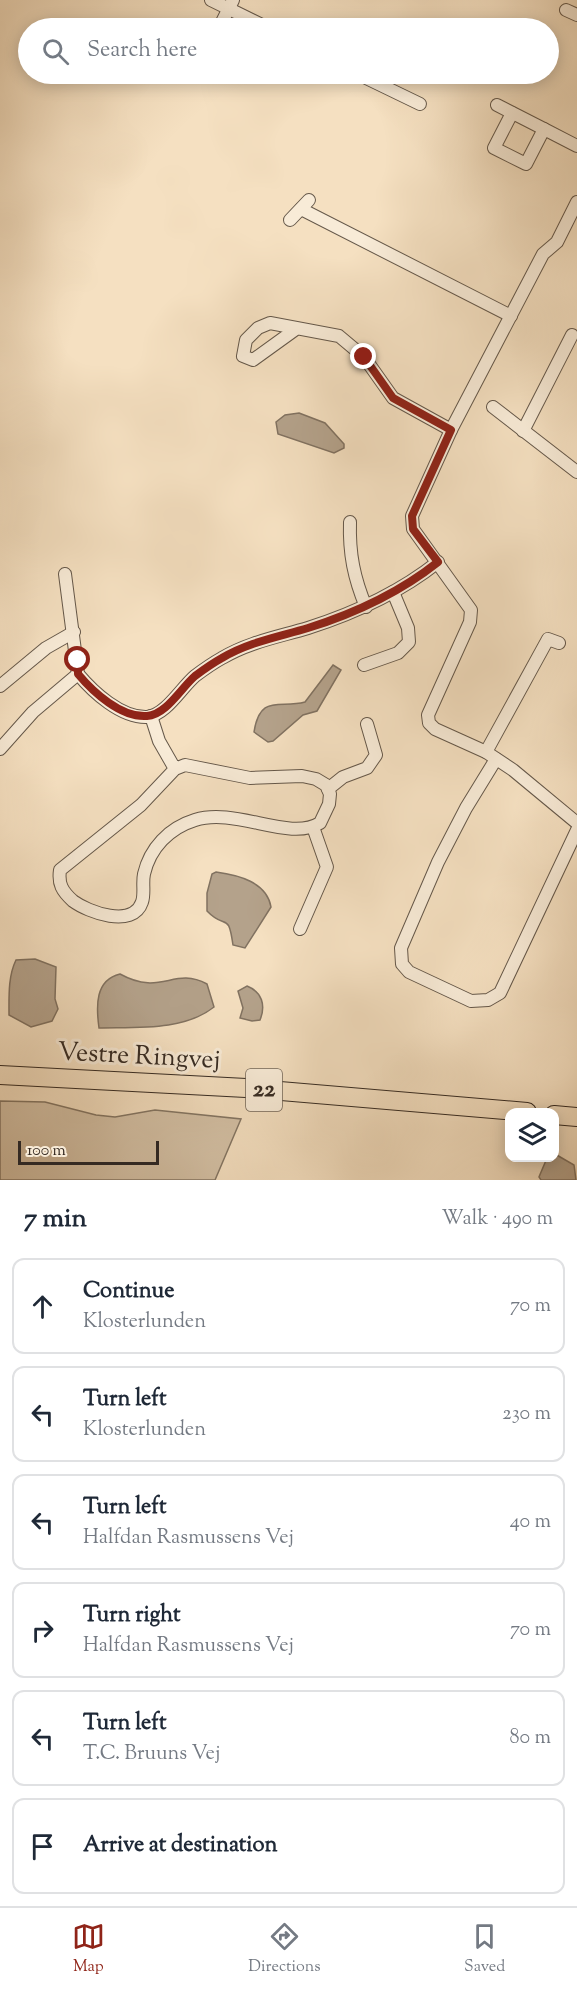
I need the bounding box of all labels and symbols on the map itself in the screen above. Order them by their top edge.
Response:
route end [350,343,376,369]
route start [64,646,90,672]
street label: Vestre Ringvej [57,1034,221,1080]
road number: 22 [246,1069,282,1111]
scale bar [18,1138,159,1166]

